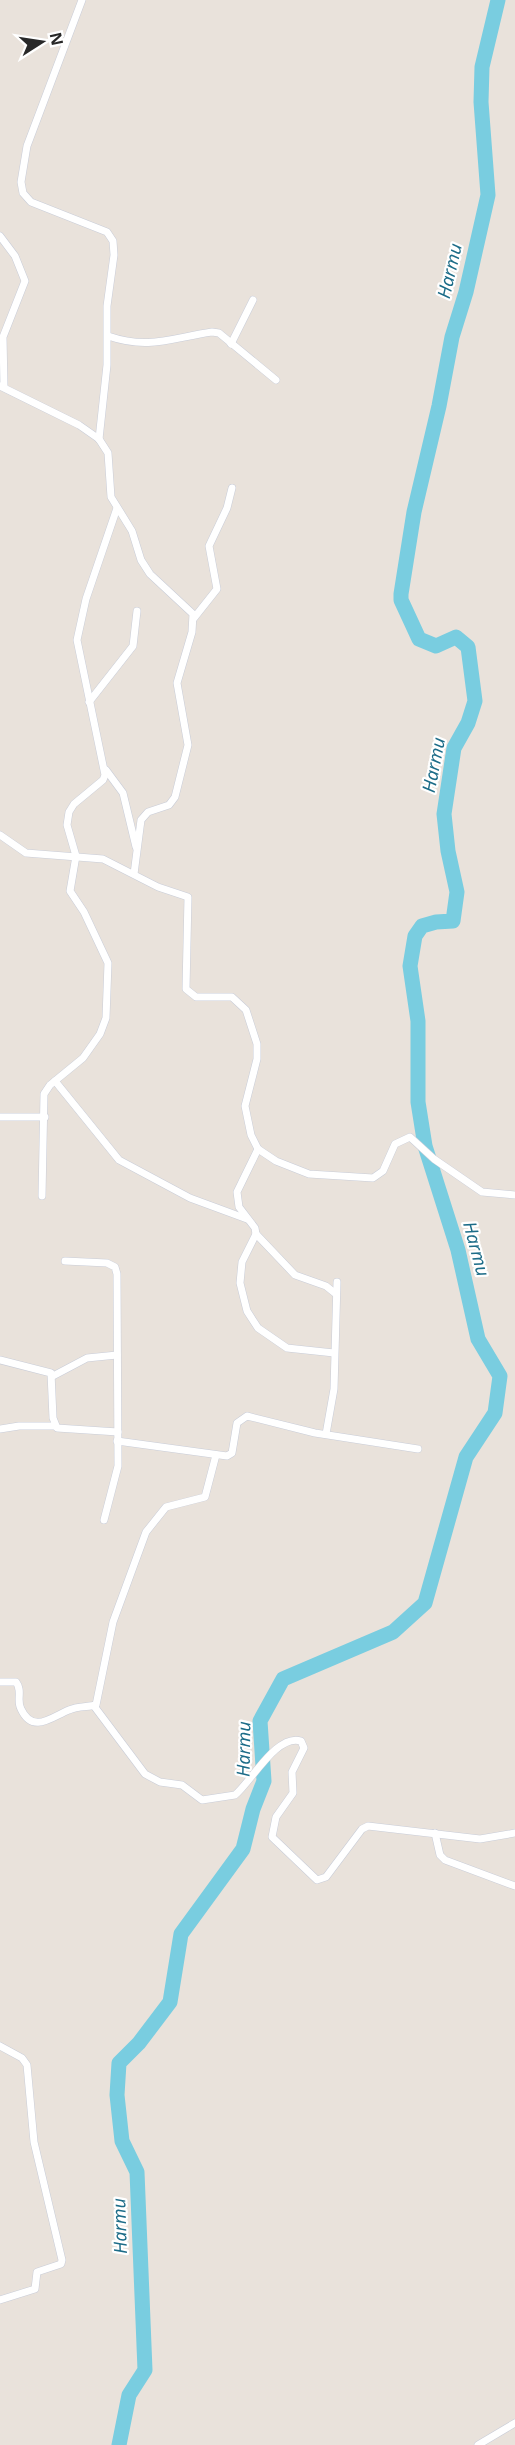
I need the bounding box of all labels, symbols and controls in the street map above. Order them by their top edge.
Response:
north arrow [12,12,72,72]
text: N [45,30,69,48]
water label: Harmu [431,241,467,301]
water label: Harmu [416,735,450,794]
water label: Harmu [458,1219,496,1279]
water label: Harmu [231,1721,255,1777]
water label: Harmu [106,2198,132,2254]

